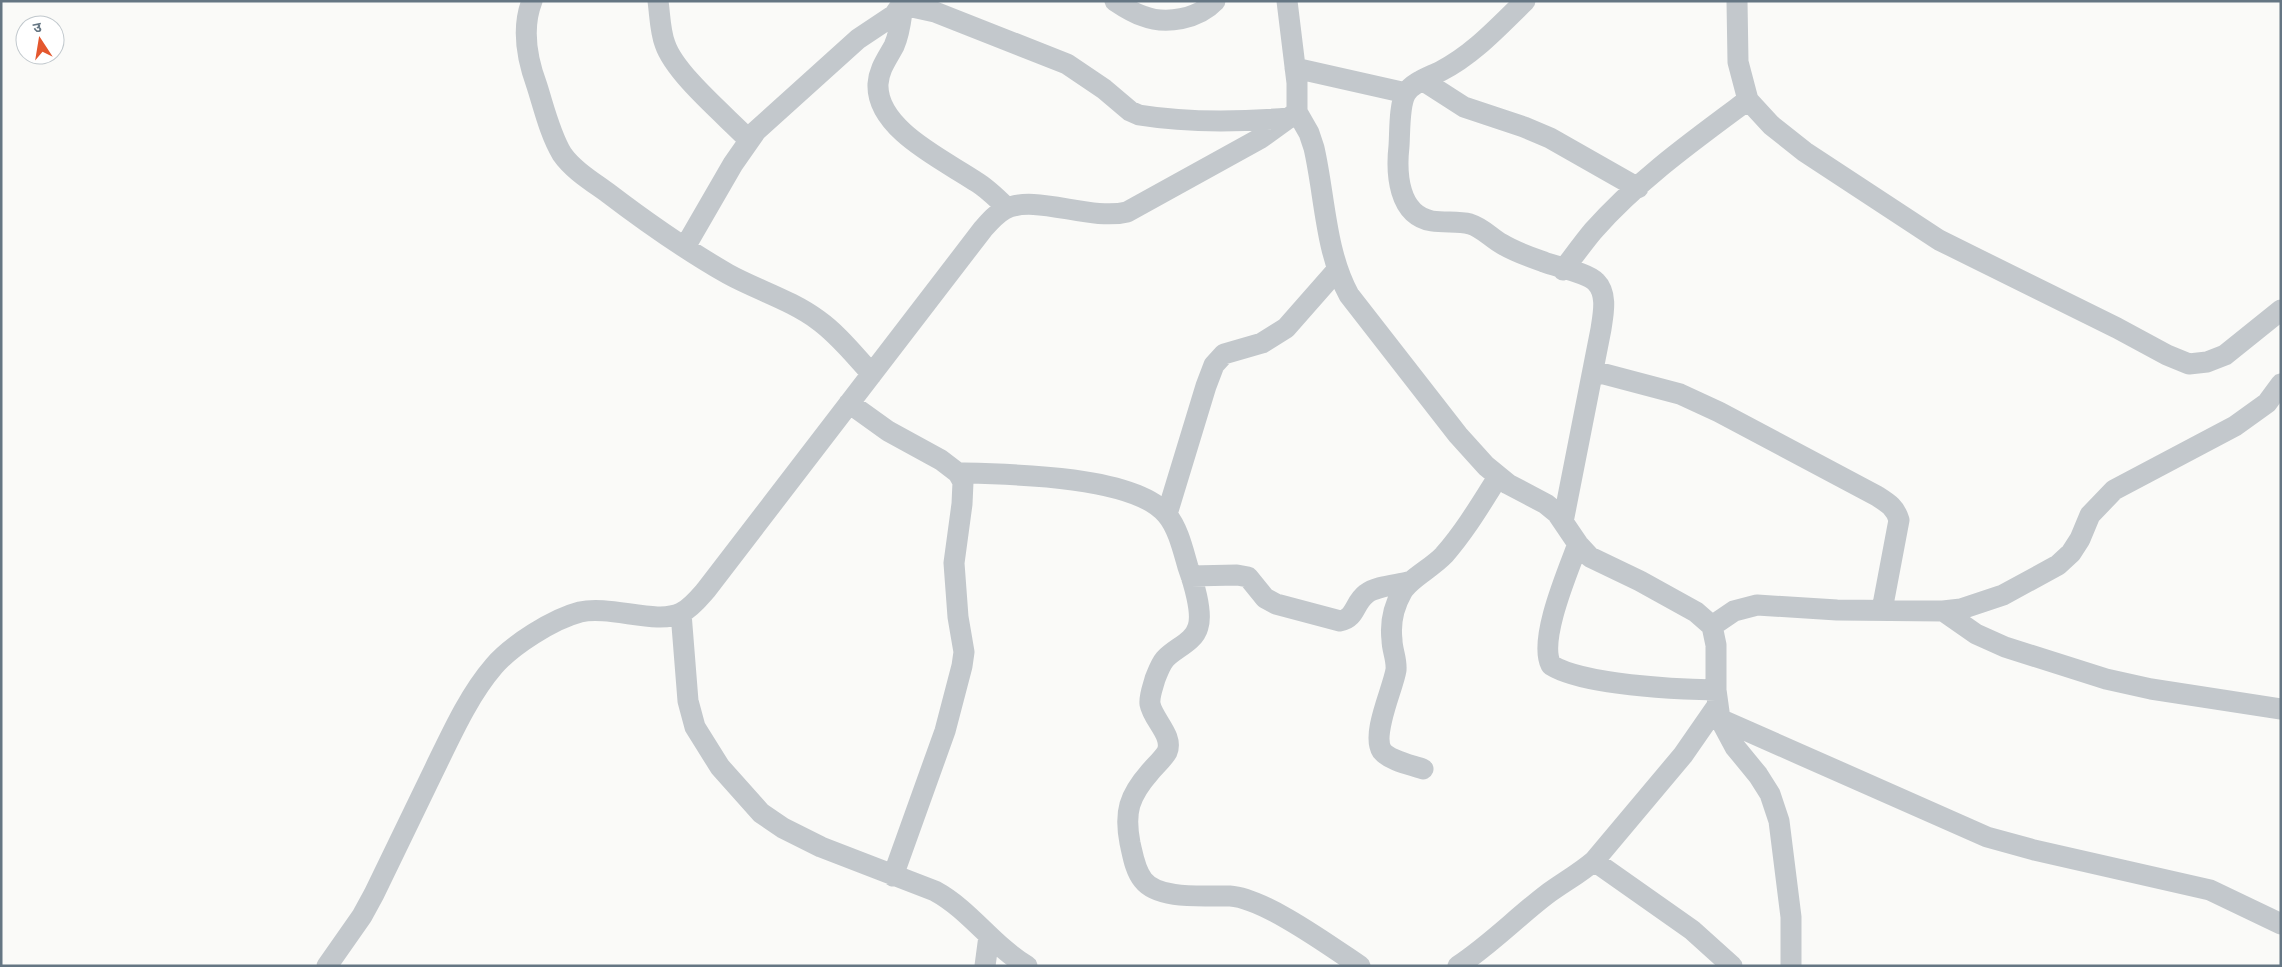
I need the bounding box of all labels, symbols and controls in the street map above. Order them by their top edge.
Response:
north arrow [15,15,65,65]
text: उ [31,17,44,37]

